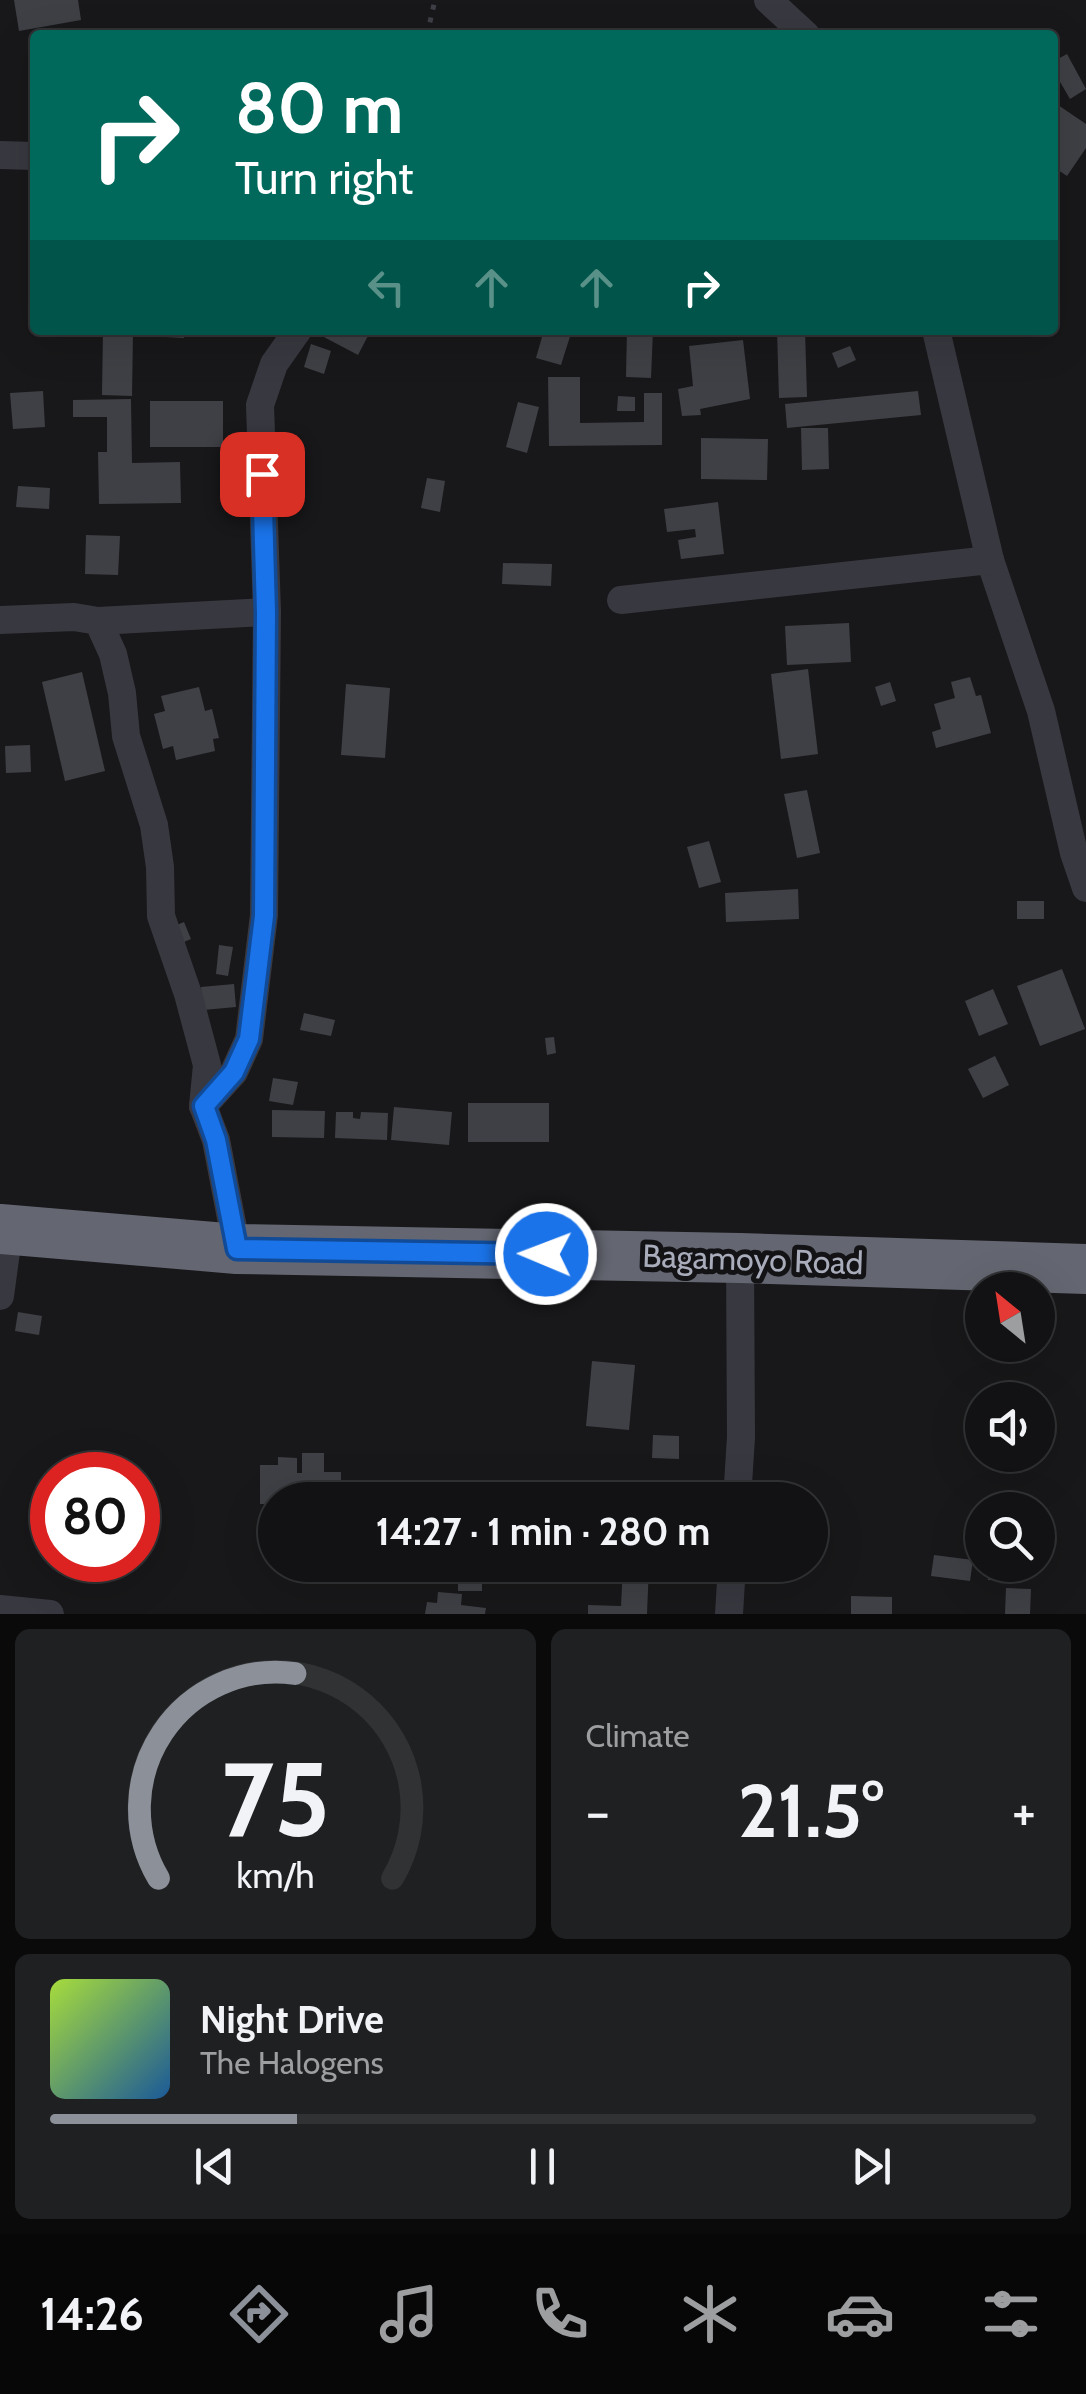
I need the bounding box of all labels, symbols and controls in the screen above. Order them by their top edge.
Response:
text: 80 m [235,65,403,151]
icon: right [70,70,200,200]
text: Turn right [235,151,414,205]
icon: left [359,260,414,315]
icon: ahead [464,260,519,315]
icon: ahead [569,260,624,315]
icon: right [674,260,729,315]
pin [220,432,305,517]
icon: arrive [235,447,290,502]
position arrow [494,1202,598,1306]
street label: Bagamoyo Road [642,1236,864,1282]
north arrow [965,1272,1055,1362]
map controls [965,1272,1055,1582]
button: sound [965,1382,1055,1472]
speed limit sign: 80 [30,1452,160,1582]
button: search [965,1492,1055,1582]
text: 14:27 · 1 min · 280 m [376,1508,710,1555]
text: Climate [586,1716,690,1755]
text: 75 [221,1736,330,1862]
text: 21.5° [738,1765,884,1856]
text: − [586,1778,610,1845]
text: + [1012,1778,1036,1845]
text: km/h [236,1854,314,1897]
text: Night Drive [200,1996,384,2043]
text: The Halogens [200,2043,384,2082]
icon: previous [187,2139,242,2194]
icon: pause [515,2139,570,2194]
icon: next [844,2139,899,2194]
icon: directions [224,2279,294,2349]
icon: music [374,2279,444,2349]
icon: phone [525,2279,595,2349]
icon: climate [675,2279,745,2349]
icon: car [825,2279,895,2349]
icon: filters [976,2279,1046,2349]
text: 14:26 [40,2287,144,2341]

